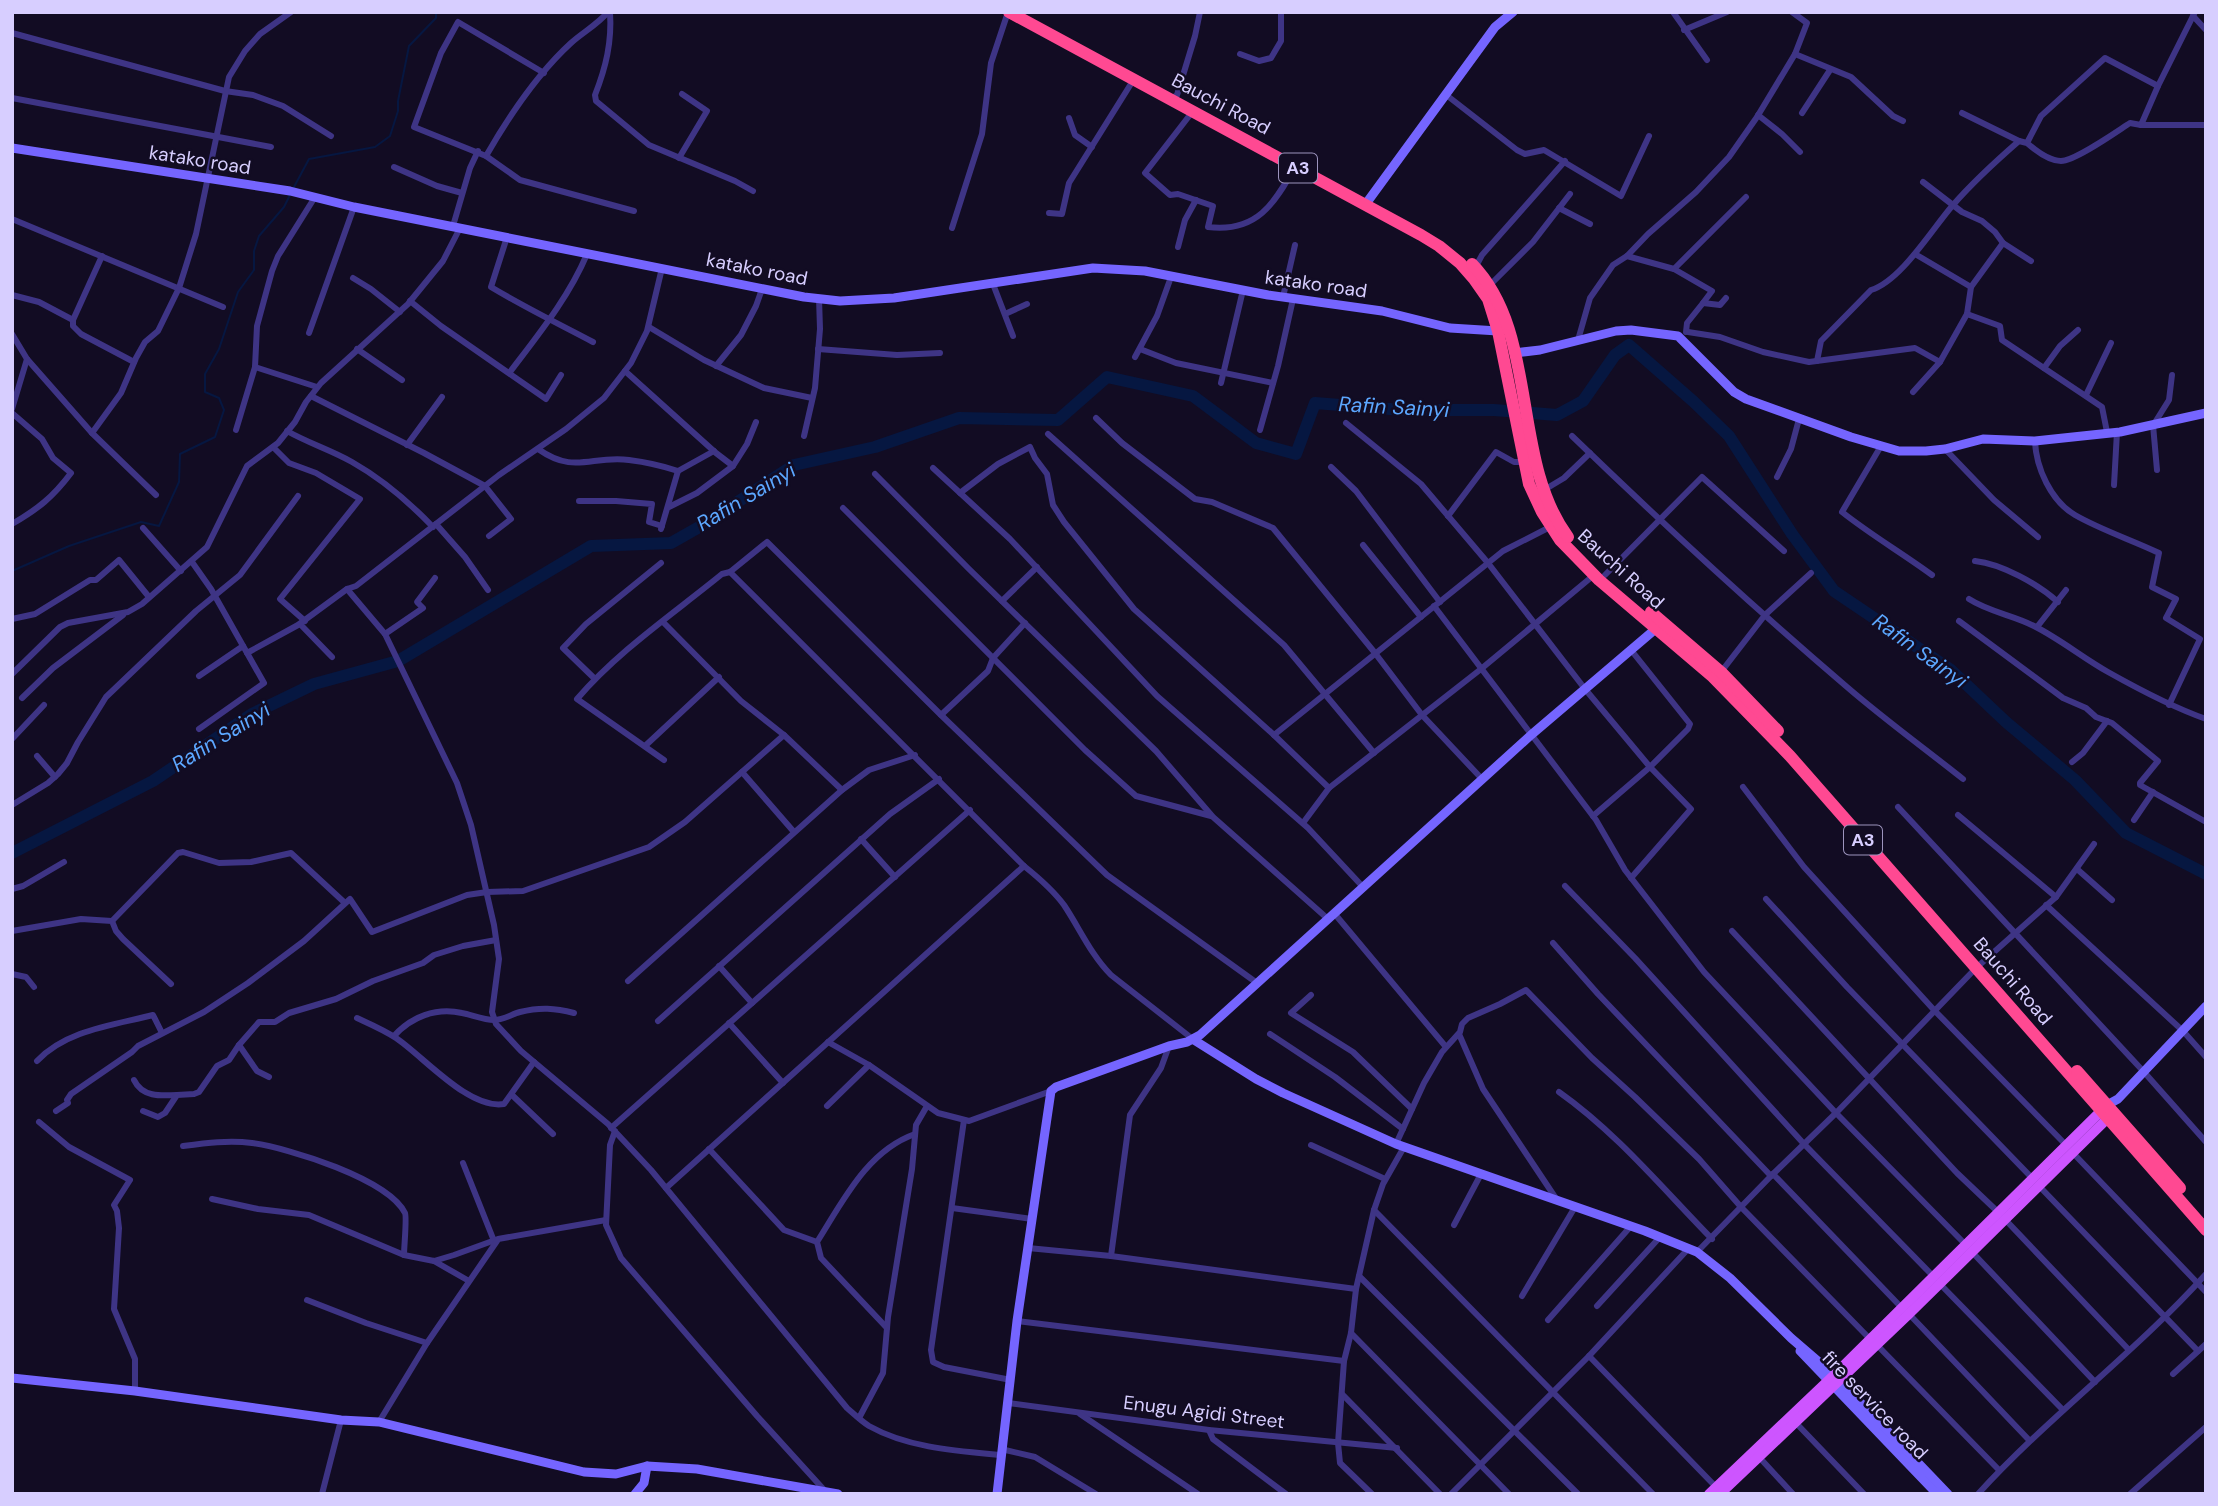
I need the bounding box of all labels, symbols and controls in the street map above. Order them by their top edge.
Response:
street label: Bauchi Road [1167,68,1275,140]
street label: katako road [147,140,253,180]
road number: A3 [1279,154,1317,182]
street label: katako road [704,247,810,291]
street label: katako road [1263,264,1369,304]
water label: Rafin Sainyi [1338,390,1451,424]
water label: Rafin Sainyi [691,456,802,538]
street label: Bauchi Road [1572,523,1670,615]
water label: Rafin Sainyi [1867,607,1974,696]
water label: Rafin Sainyi [166,695,276,778]
road number: A3 [1844,826,1882,854]
street label: Bauchi Road [1968,932,2058,1030]
street label: fire service road [1817,1345,1933,1465]
street label: Enugu Agidi Street [1122,1390,1286,1434]

